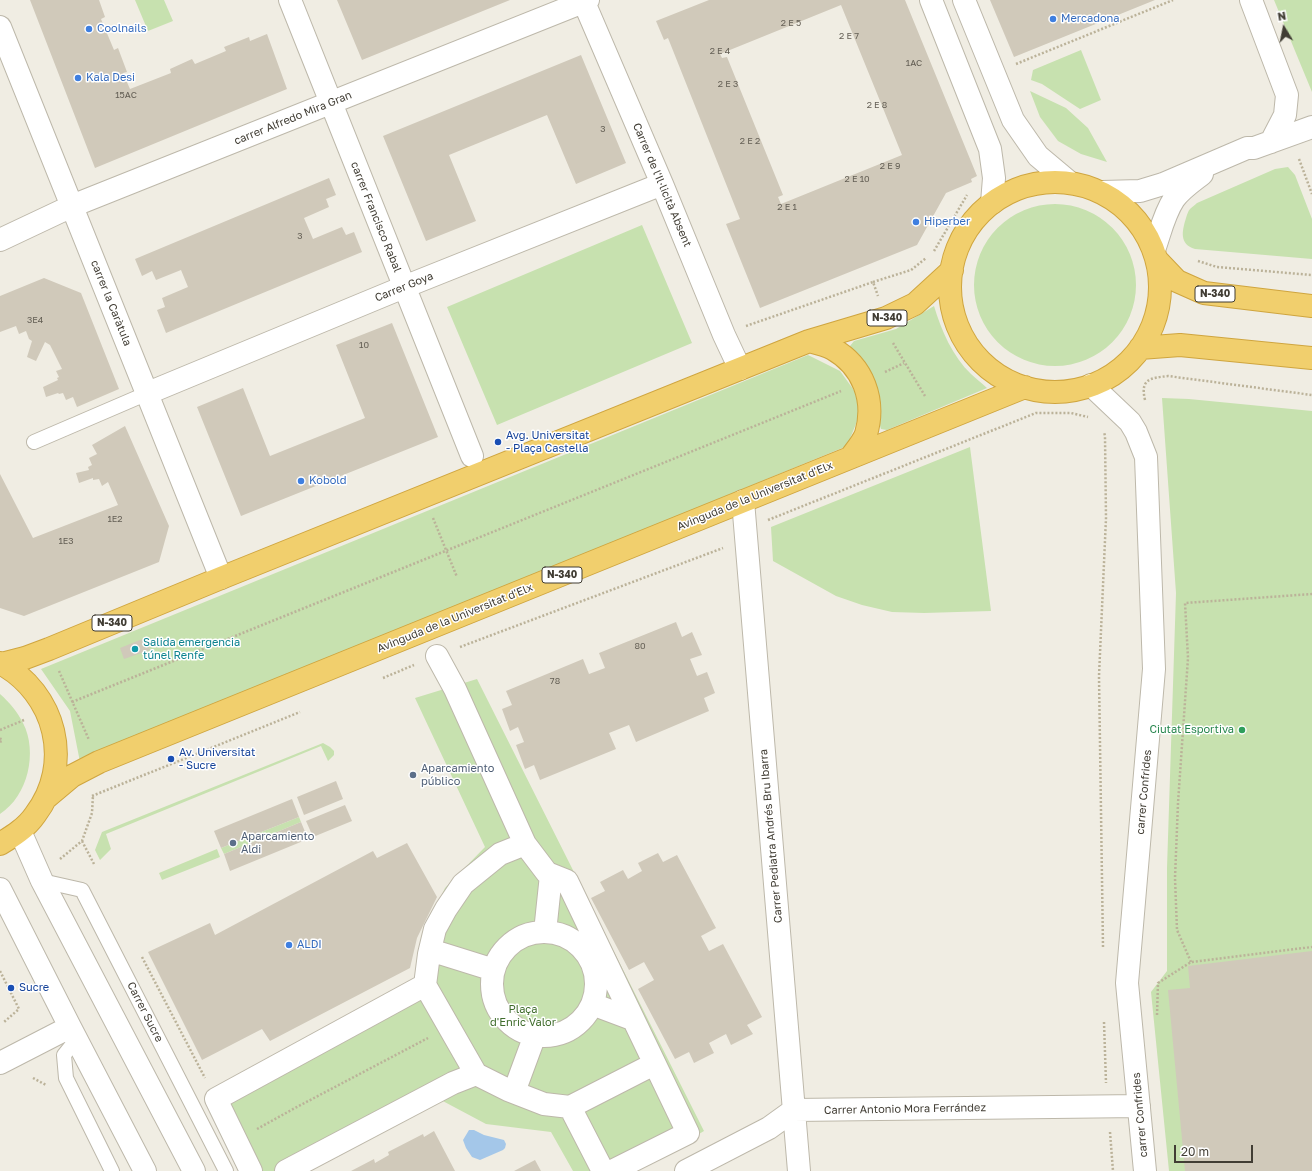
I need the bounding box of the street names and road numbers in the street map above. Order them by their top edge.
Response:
street label: carrer Alfredo Mira Gran [232,88,354,148]
street label: Carrer de l'Il·licità Absent [630,121,694,249]
street label: carrer Francisco Rabal [348,160,404,274]
street label: carrer la Caràtula [88,258,134,348]
street label: Carrer Goya [373,269,435,305]
road number: N-340 [1195,286,1235,302]
road number: N-340 [867,310,907,326]
street label: Avinguda de la Universitat d'Elx [675,459,835,533]
road number: N-340 [542,567,582,583]
street label: Avinguda de la Universitat d'Elx [375,581,535,655]
road number: N-340 [92,615,132,631]
street label: Carrer Pediatra Andrés Bru Ibarra [757,748,785,924]
street label: carrer Confrides [1134,749,1154,835]
street label: Carrer Sucre [124,980,166,1044]
street label: carrer Confrides [1130,1072,1150,1158]
street label: Carrer Antonio Mora Ferrández [824,1101,986,1117]

